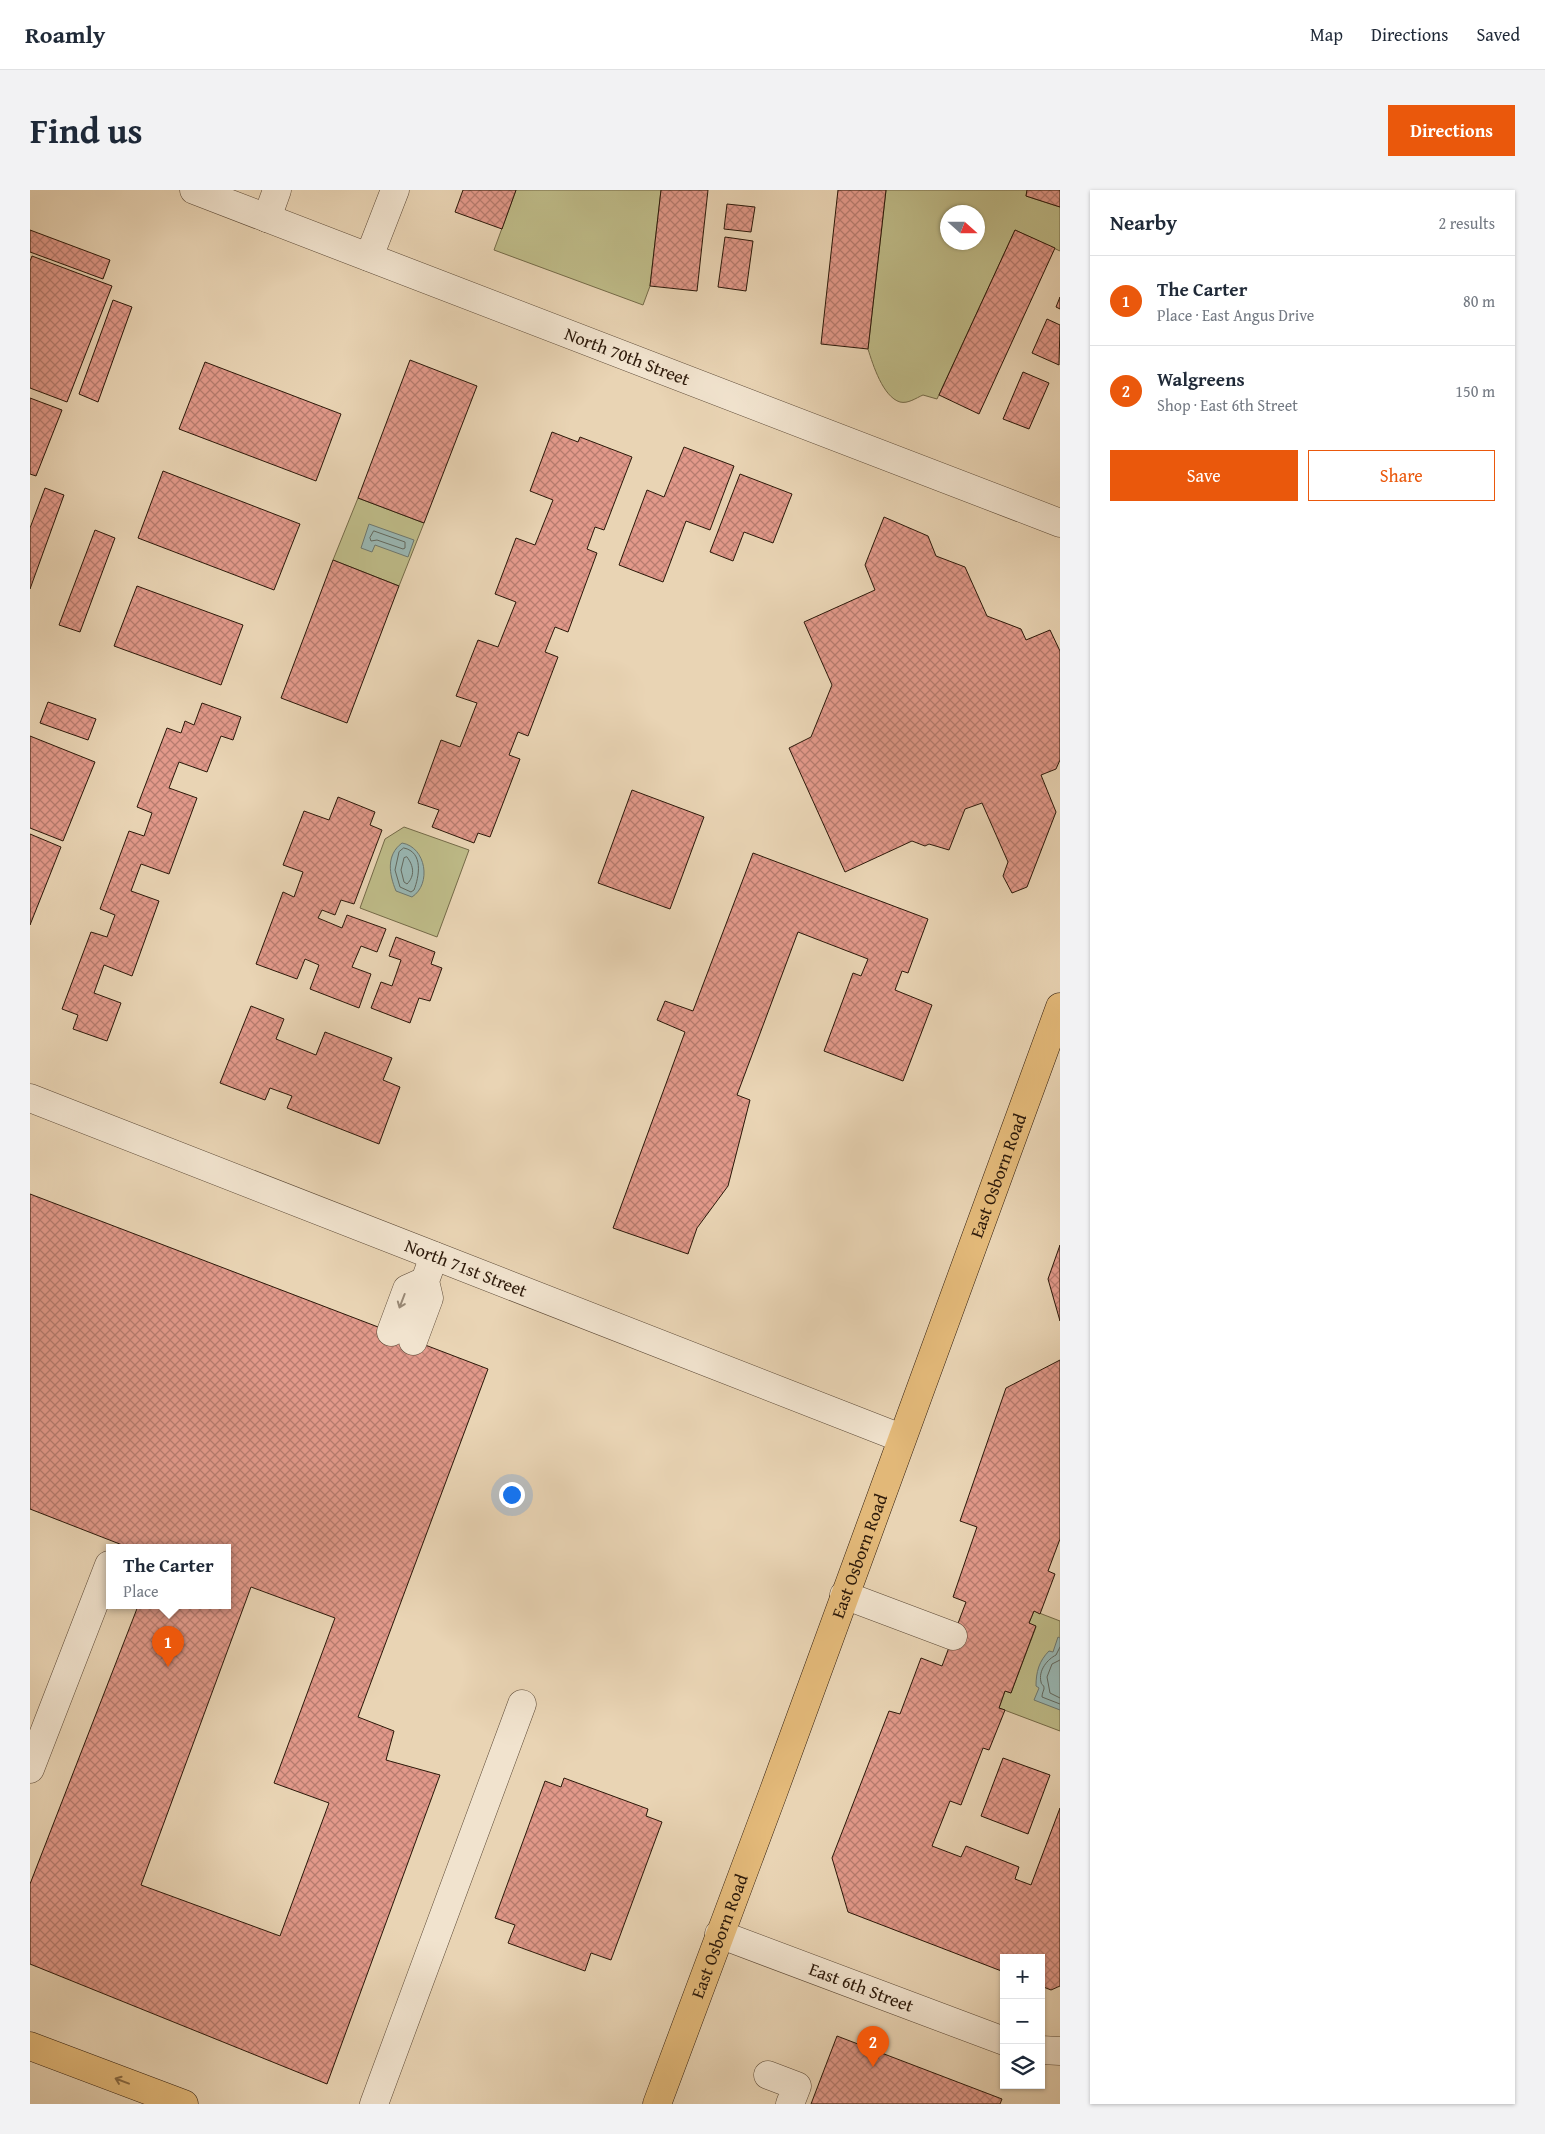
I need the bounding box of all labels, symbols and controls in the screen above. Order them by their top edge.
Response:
text: Roamly [25,17,105,52]
text: Map [1310,21,1343,48]
text: Directions [1371,21,1448,48]
text: Saved [1476,21,1520,48]
text: Find us [30,105,143,156]
button: Directions [1388,105,1515,156]
north arrow [940,205,985,250]
text: Nearby [1110,207,1177,238]
text: 2 results [1438,211,1495,235]
text: The Carter [1157,275,1247,303]
text: 1 [1122,289,1130,313]
text: 80 m [1463,289,1495,313]
text: Place · East Angus Drive [1157,303,1314,327]
street label: North 70th Street [561,320,694,393]
text: Walgreens [1157,365,1245,393]
text: 2 [1122,379,1130,403]
text: 150 m [1455,379,1495,403]
text: Shop · East 6th Street [1157,393,1298,417]
button: Save [1110,450,1298,501]
button: Share [1308,450,1495,501]
street label: East Osborn Road [963,1109,1033,1242]
street label: North 71st Street [401,1232,532,1304]
one-way arrow [397,1293,407,1308]
your location [499,1482,525,1508]
street label: East Osborn Road [824,1490,894,1622]
popup [106,1544,231,1609]
text: The Carter [123,1551,214,1579]
text: Place [123,1579,159,1603]
pin: 1 [152,1626,184,1667]
street label: East Osborn Road [684,1870,755,2002]
map controls [1000,1954,1045,2089]
button: + [1000,1954,1045,1999]
street label: East 6th Street [805,1955,918,2019]
button: − [1000,1999,1045,2044]
pin: 2 [857,2026,889,2067]
button: layers [1000,2044,1045,2089]
one-way arrow [115,2075,130,2085]

